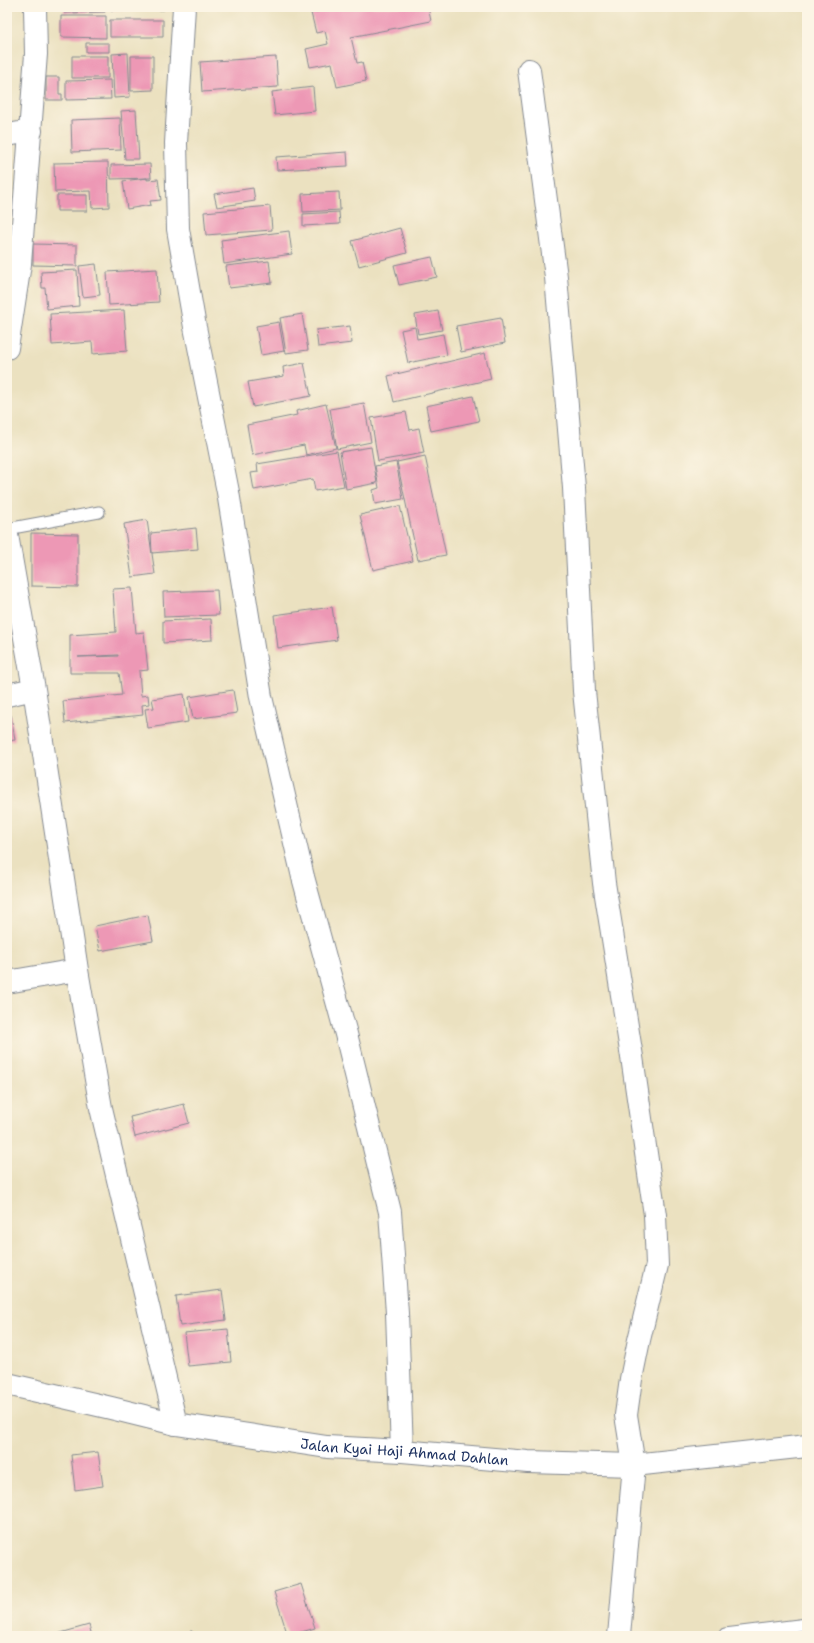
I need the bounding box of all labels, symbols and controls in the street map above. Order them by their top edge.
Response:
street label: Jalan Kyai Haji Ahmad Dahlan [299,1434,510,1469]

